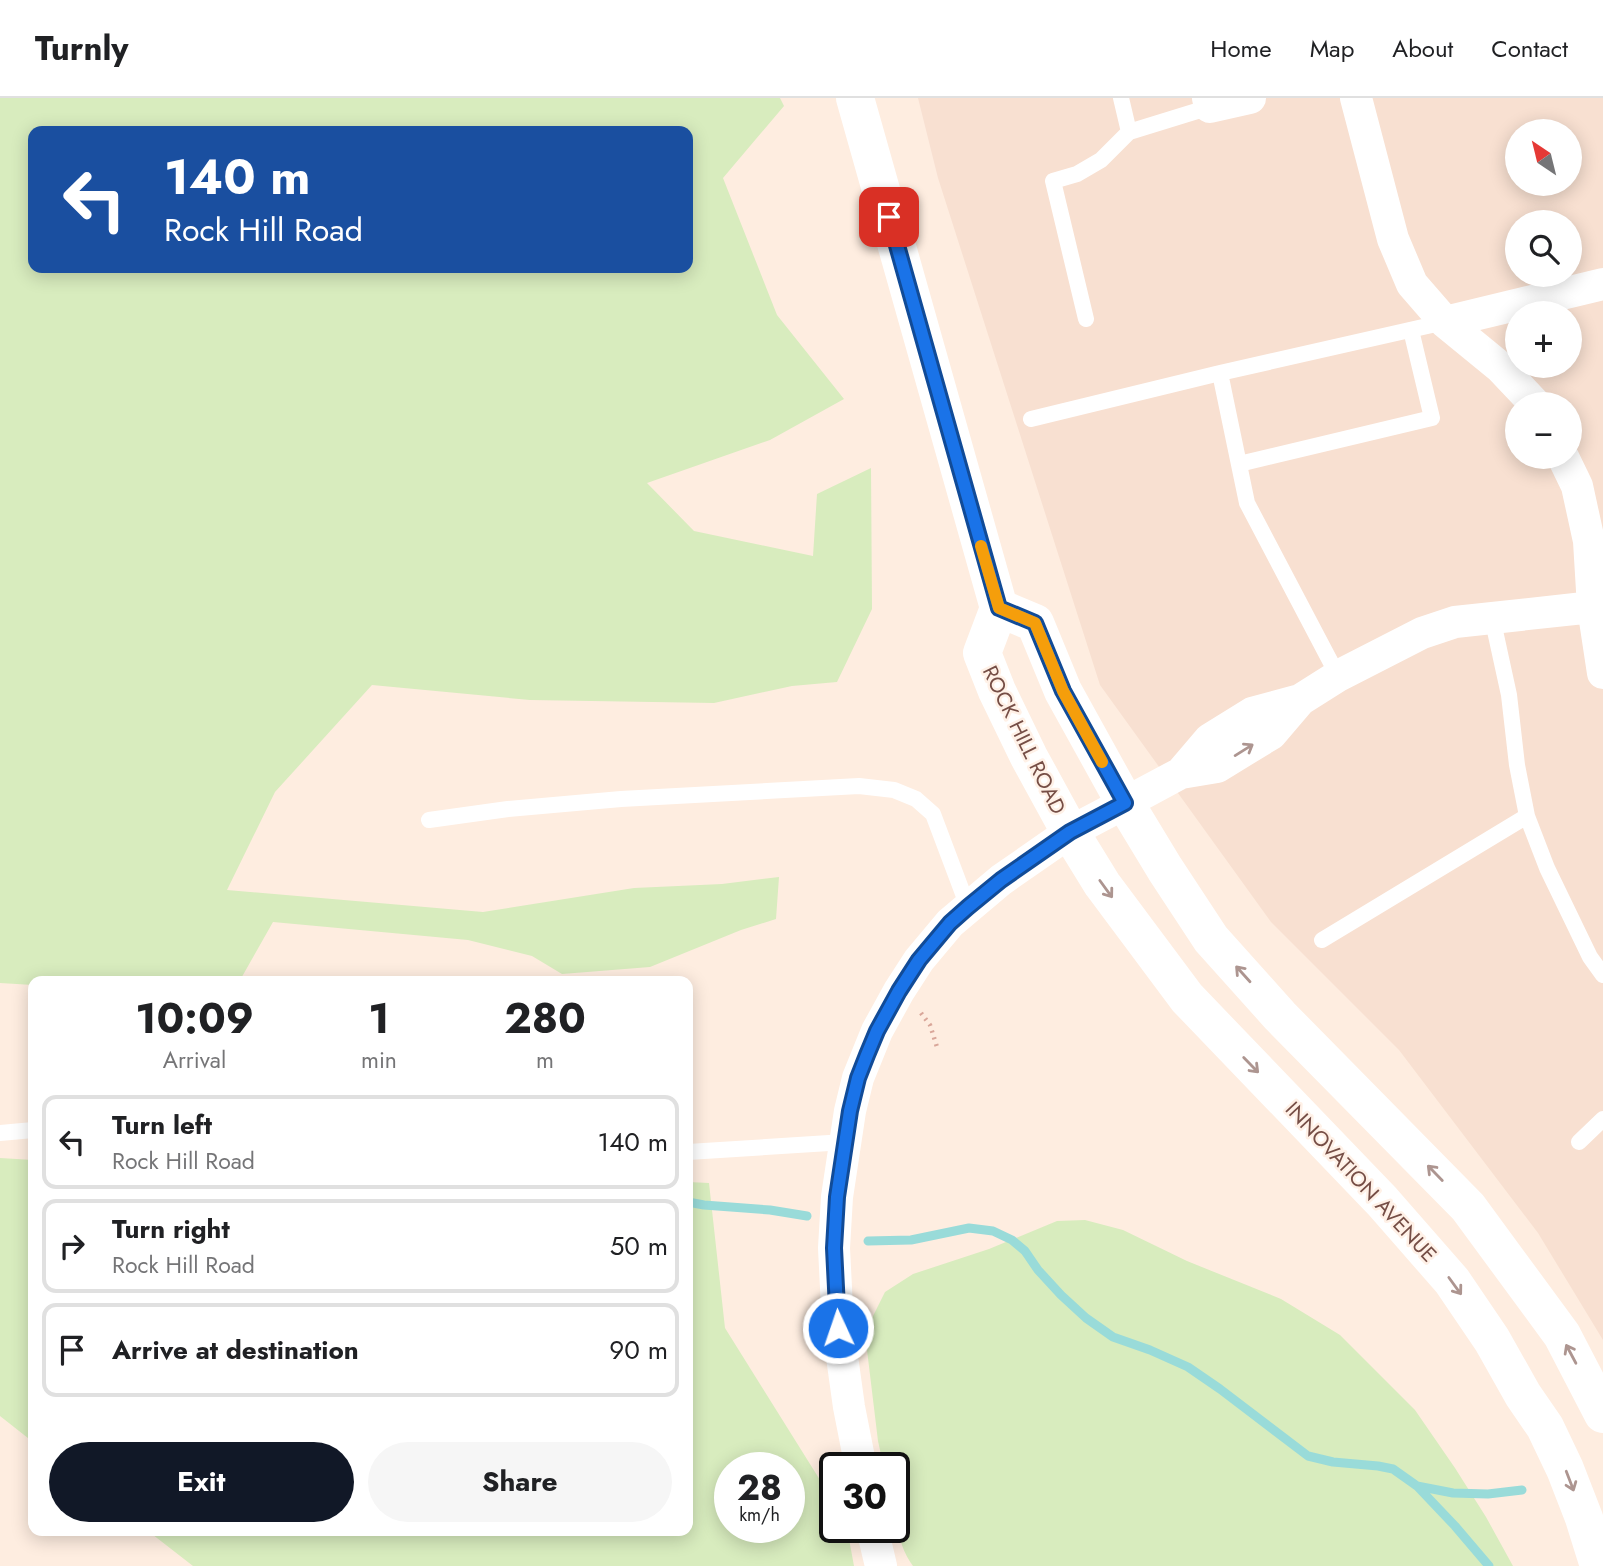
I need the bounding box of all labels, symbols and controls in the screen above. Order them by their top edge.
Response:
text: Turnly [35,25,129,72]
text: Home [1210,31,1272,66]
text: Map [1310,31,1354,66]
text: About [1392,31,1453,66]
text: Contact [1491,31,1568,66]
north arrow [1505,119,1582,196]
map controls [1505,119,1582,469]
text: 140 m [164,142,310,212]
icon: left [49,154,140,245]
pin [859,187,919,247]
icon: arrive [870,198,908,236]
text: Rock Hill Road [164,207,363,253]
button: search [1505,210,1582,287]
button: + [1505,301,1582,378]
button: − [1505,392,1582,469]
street label: ROCK HILL ROAD [975,661,1073,819]
one-way arrow [1234,743,1253,758]
one-way arrow [1099,879,1114,898]
one-way arrow [1235,965,1251,983]
text: 10:09 [135,988,254,1049]
text: 1 [368,988,390,1049]
text: 280 [504,988,586,1049]
text: Arrival [163,1043,226,1077]
text: min [361,1043,397,1077]
text: m [536,1043,554,1077]
one-way arrow [1242,1056,1259,1073]
street label: INNOVATION AVENUE [1278,1095,1444,1269]
text: Turn left [112,1106,212,1144]
icon: left [53,1123,91,1161]
text: 140 m [597,1123,668,1161]
text: Rock Hill Road [112,1144,255,1178]
one-way arrow [1426,1165,1443,1182]
text: Turn right [112,1210,230,1248]
icon: right [53,1227,91,1265]
text: 50 m [610,1227,668,1265]
text: Rock Hill Road [112,1248,255,1282]
one-way arrow [1447,1276,1462,1295]
position arrow [801,1291,875,1365]
icon: arrive [53,1331,91,1369]
text: Arrive at destination [112,1331,359,1369]
text: 90 m [609,1331,668,1369]
one-way arrow [1564,1344,1578,1365]
button: Exit [49,1442,354,1522]
button: Share [368,1442,672,1522]
speed limit sign: 30 [819,1452,910,1543]
text: 28 [737,1463,782,1513]
one-way arrow [1564,1470,1577,1492]
text: km/h [739,1502,780,1528]

